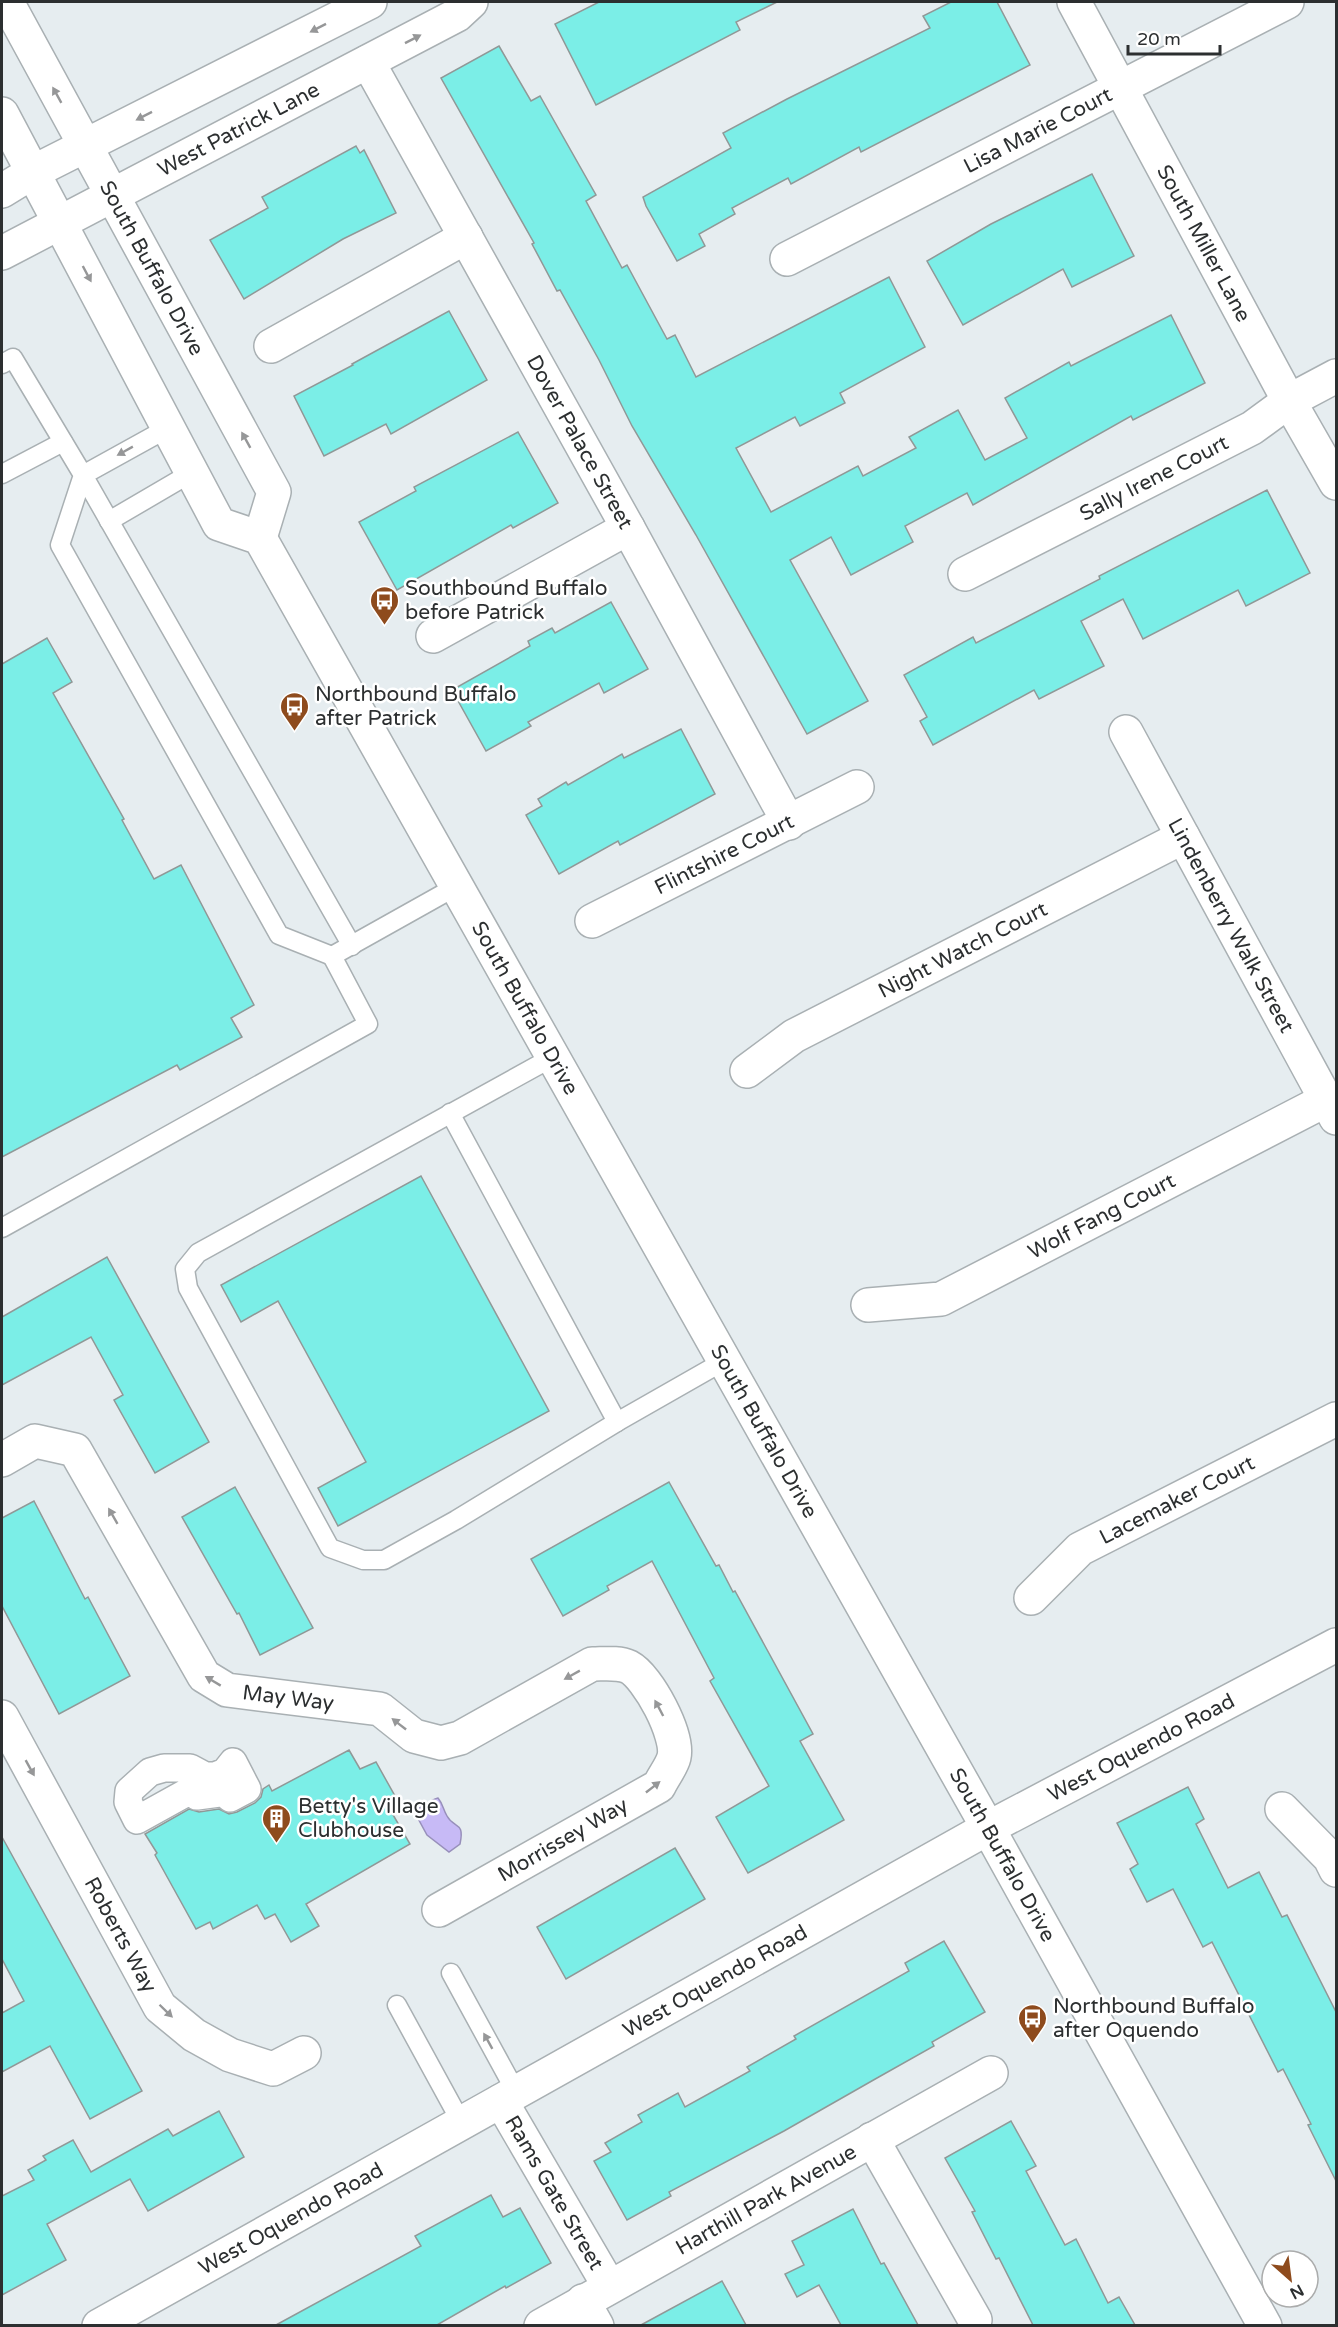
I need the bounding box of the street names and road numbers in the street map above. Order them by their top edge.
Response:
street label: West Patrick Lane [154,77,324,182]
street label: Lisa Marie Court [959,82,1116,179]
street label: South Miller Lane [1152,160,1256,326]
street label: South Buffalo Drive [94,176,210,360]
street label: Dover Palace Street [521,350,638,533]
street label: Sally Irene Court [1075,430,1232,526]
street label: Flintshire Court [650,809,798,900]
street label: Lindenberry Walk Street [1163,814,1300,1037]
street label: Night Watch Court [874,896,1051,1003]
street label: South Buffalo Drive [466,917,584,1099]
street label: Wolf Fang Court [1024,1168,1179,1264]
street label: South Buffalo Drive [705,1340,823,1522]
street label: Lacemaker Court [1095,1450,1259,1550]
street label: May Way [241,1680,335,1716]
street label: West Oquendo Road [1044,1688,1239,1807]
street label: South Buffalo Drive [944,1764,1061,1946]
street label: Morrissey Way [494,1793,632,1887]
street label: Roberts Way [79,1873,162,1997]
street label: West Oquendo Road [618,1919,812,2043]
street label: Rams Gate Street [500,2111,609,2274]
street label: Harthill Park Avenue [671,2139,861,2260]
street label: West Oquendo Road [194,2157,388,2280]

